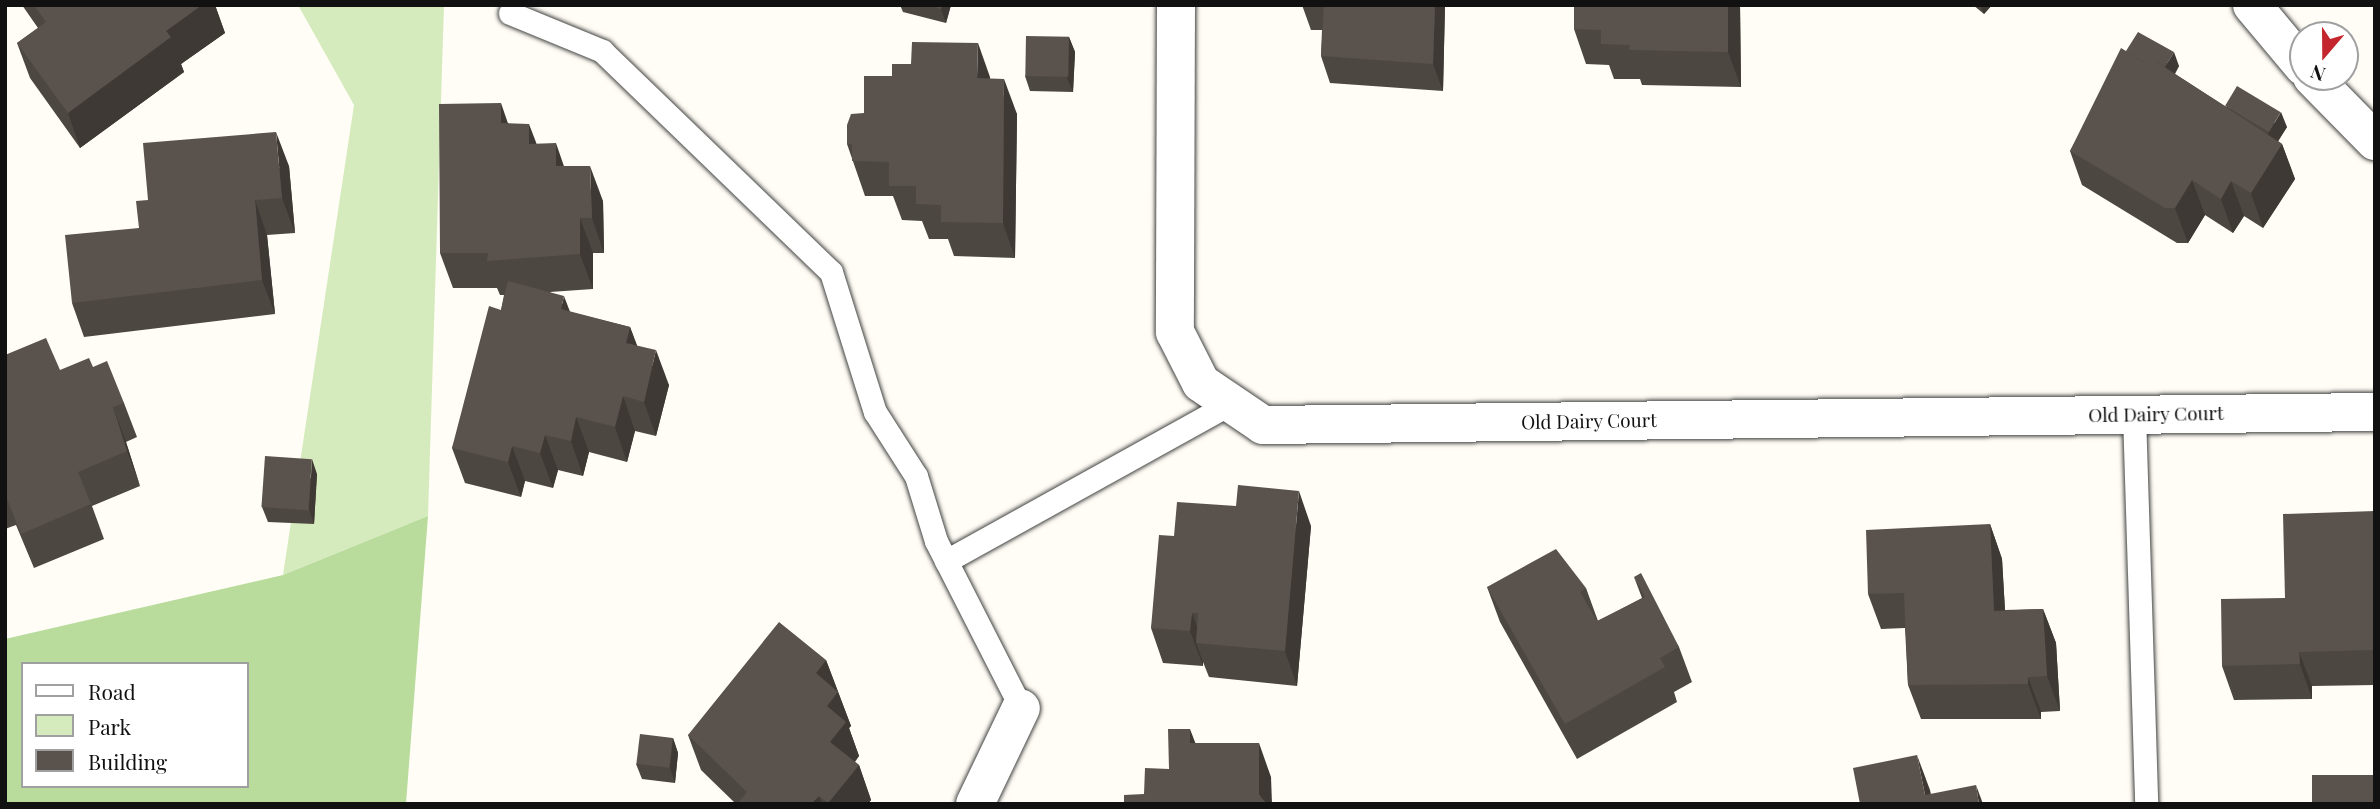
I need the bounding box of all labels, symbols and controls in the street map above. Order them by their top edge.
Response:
north arrow [2289,21,2359,91]
text: N [2307,59,2328,88]
street label: Old Dairy Court [2088,401,2224,427]
street label: Old Dairy Court [1521,408,1657,434]
legend [21,662,248,788]
text: Road [88,677,136,705]
text: Park [88,712,131,740]
text: Building [88,747,167,775]

